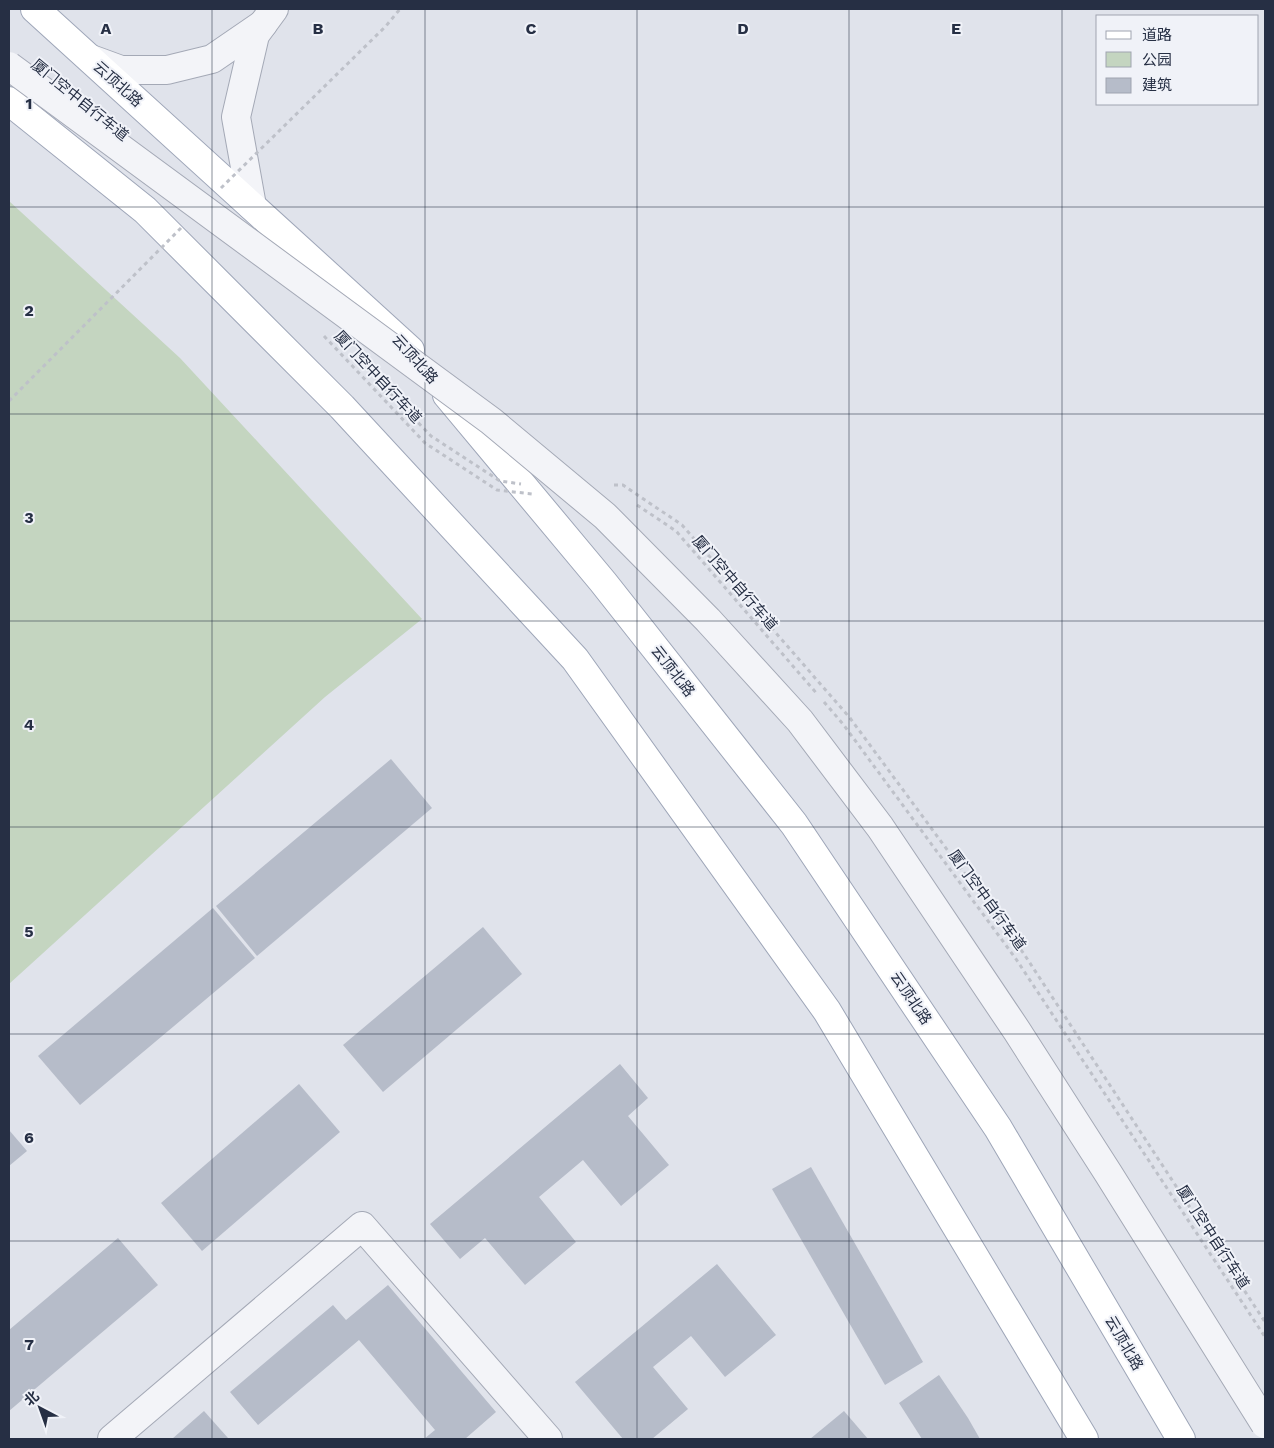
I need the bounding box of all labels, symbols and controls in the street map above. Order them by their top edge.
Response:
legend [1096,15,1259,105]
text: A [101,19,112,38]
text: B [313,19,324,38]
text: C [526,19,537,38]
text: D [737,19,749,38]
text: E [951,19,961,38]
text: 道路 [1142,26,1172,44]
text: 公园 [1142,51,1172,69]
street label: 厦门空中自行车道 [28,55,132,145]
street label: 云顶北路 [90,57,146,111]
text: 建筑 [1142,76,1172,94]
text: 1 [26,94,32,113]
text: 2 [24,301,34,320]
street label: 厦门空中自行车道 [330,327,426,427]
street label: 云顶北路 [388,331,442,387]
text: 3 [24,508,34,527]
street label: 厦门空中自行车道 [689,532,781,634]
street label: 云顶北路 [647,642,699,700]
text: 4 [24,715,34,734]
street label: 厦门空中自行车道 [944,846,1030,954]
text: 5 [24,922,34,941]
street label: 云顶北路 [887,968,935,1028]
text: 6 [24,1128,34,1147]
street label: 厦门空中自行车道 [1173,1182,1253,1292]
street label: 云顶北路 [1101,1313,1147,1373]
text: 7 [24,1335,34,1354]
north arrow [15,1383,65,1433]
text: 北 [21,1388,42,1409]

